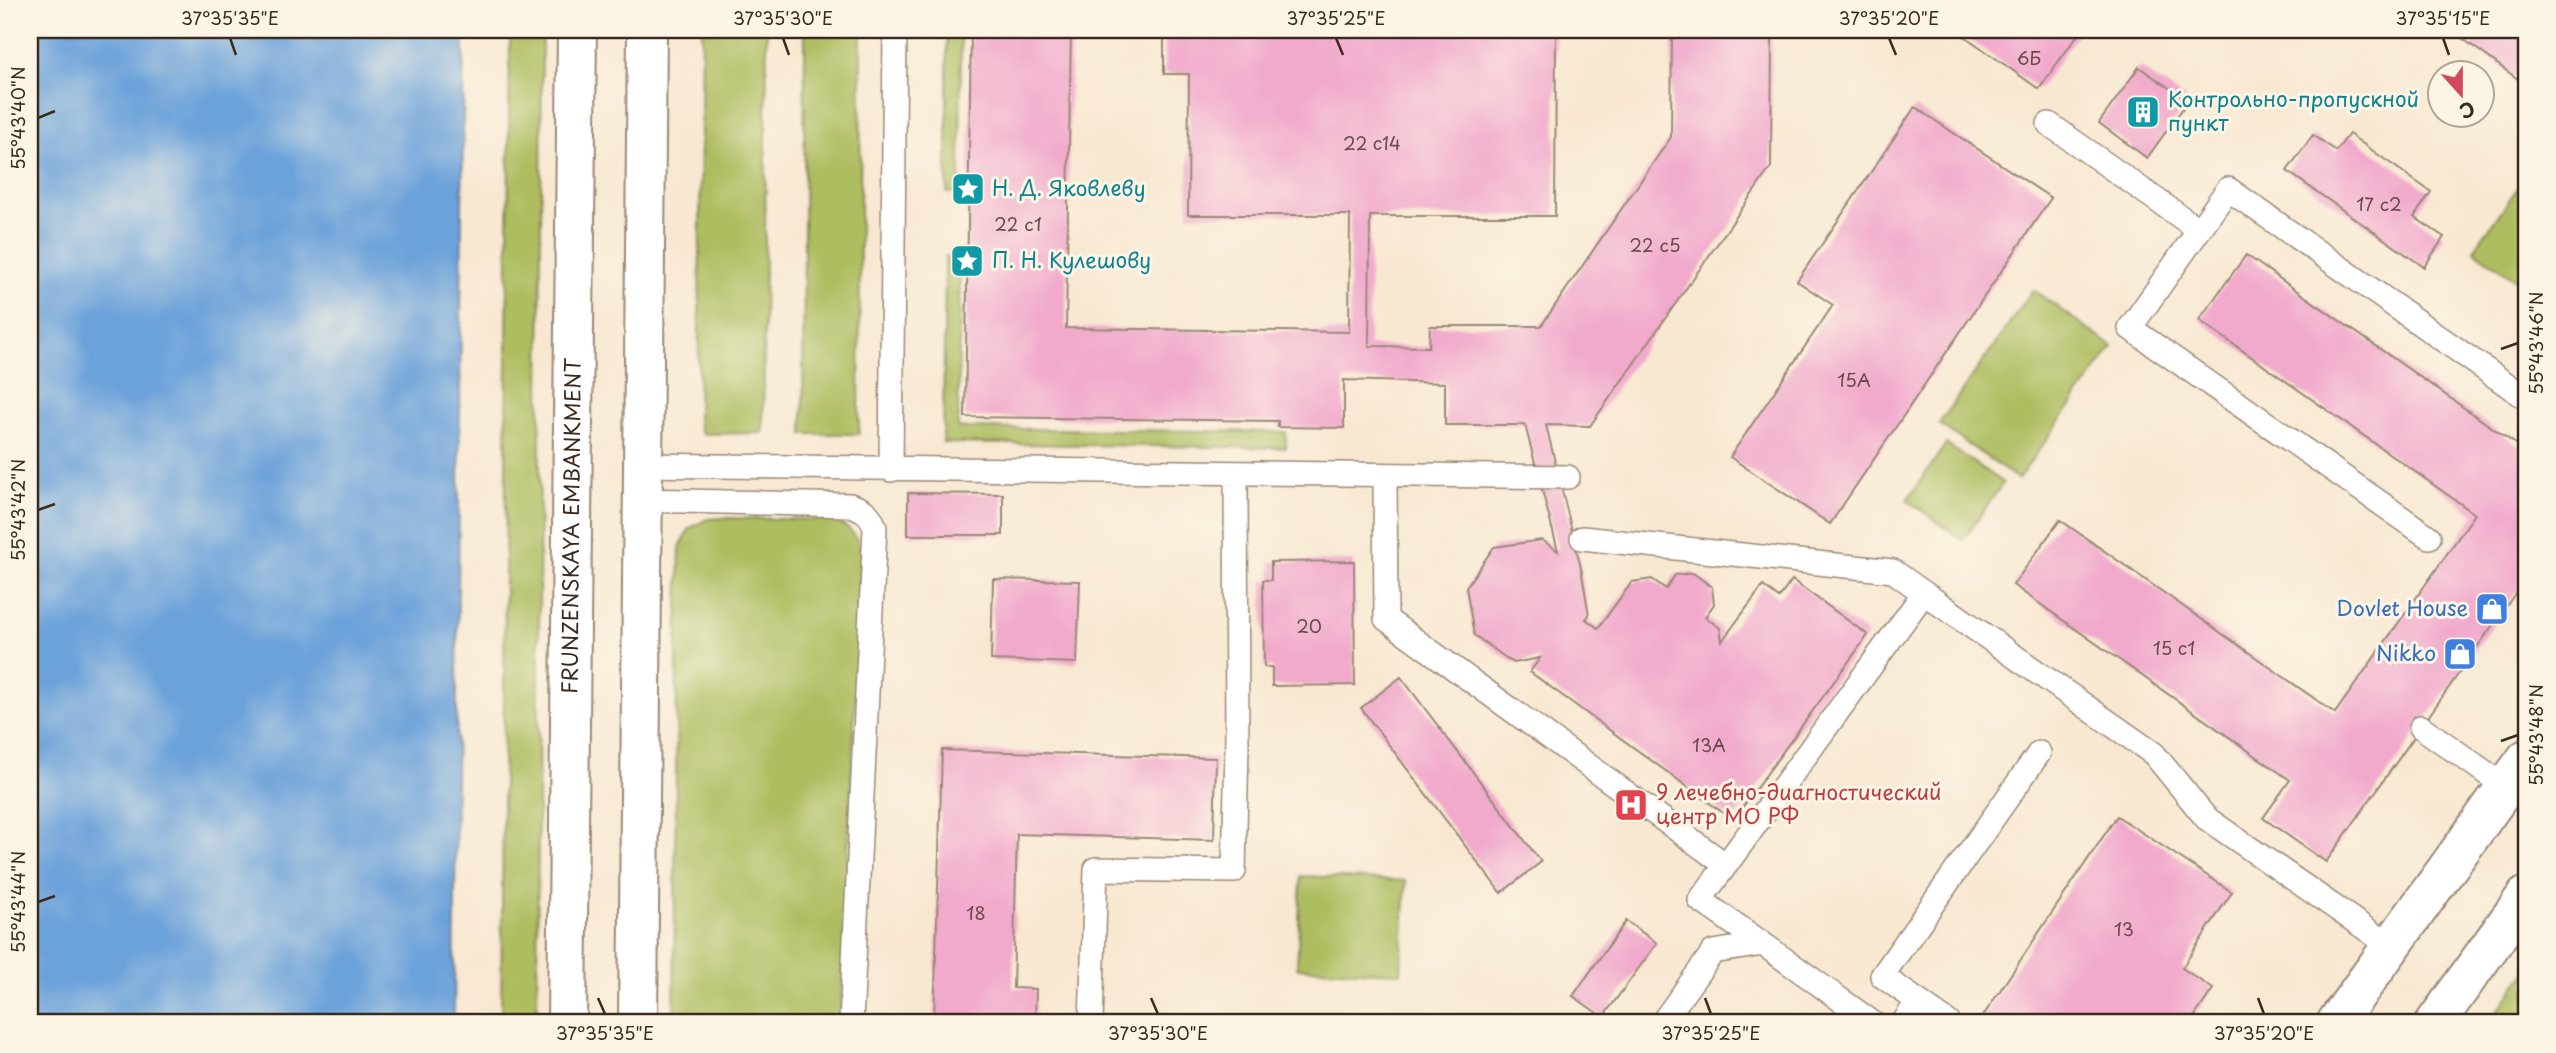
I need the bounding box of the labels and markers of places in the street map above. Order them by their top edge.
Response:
place label: Контрольно-пропускной пункт [2168,82,2419,138]
building icon: Контрольно-пропускной пункт [2124,93,2162,131]
place icon: Н. Д. Яковлеву [949,170,987,208]
place label: Н. Д. Яковлеву [992,171,1145,203]
place icon: П. Н. Кулешову [948,242,986,280]
place label: П. Н. Кулешову [992,243,1151,275]
shop icon: Dovlet House [2473,590,2511,628]
place label: Dovlet House [2337,591,2468,623]
shop icon: Nikko [2441,635,2479,673]
place label: Nikko [2376,636,2436,668]
place label: 9 лечебно-диагностический центр МО РФ [1656,775,1941,831]
hospital icon: 9 лечебно-диагностический центр МО РФ [1612,786,1650,824]

